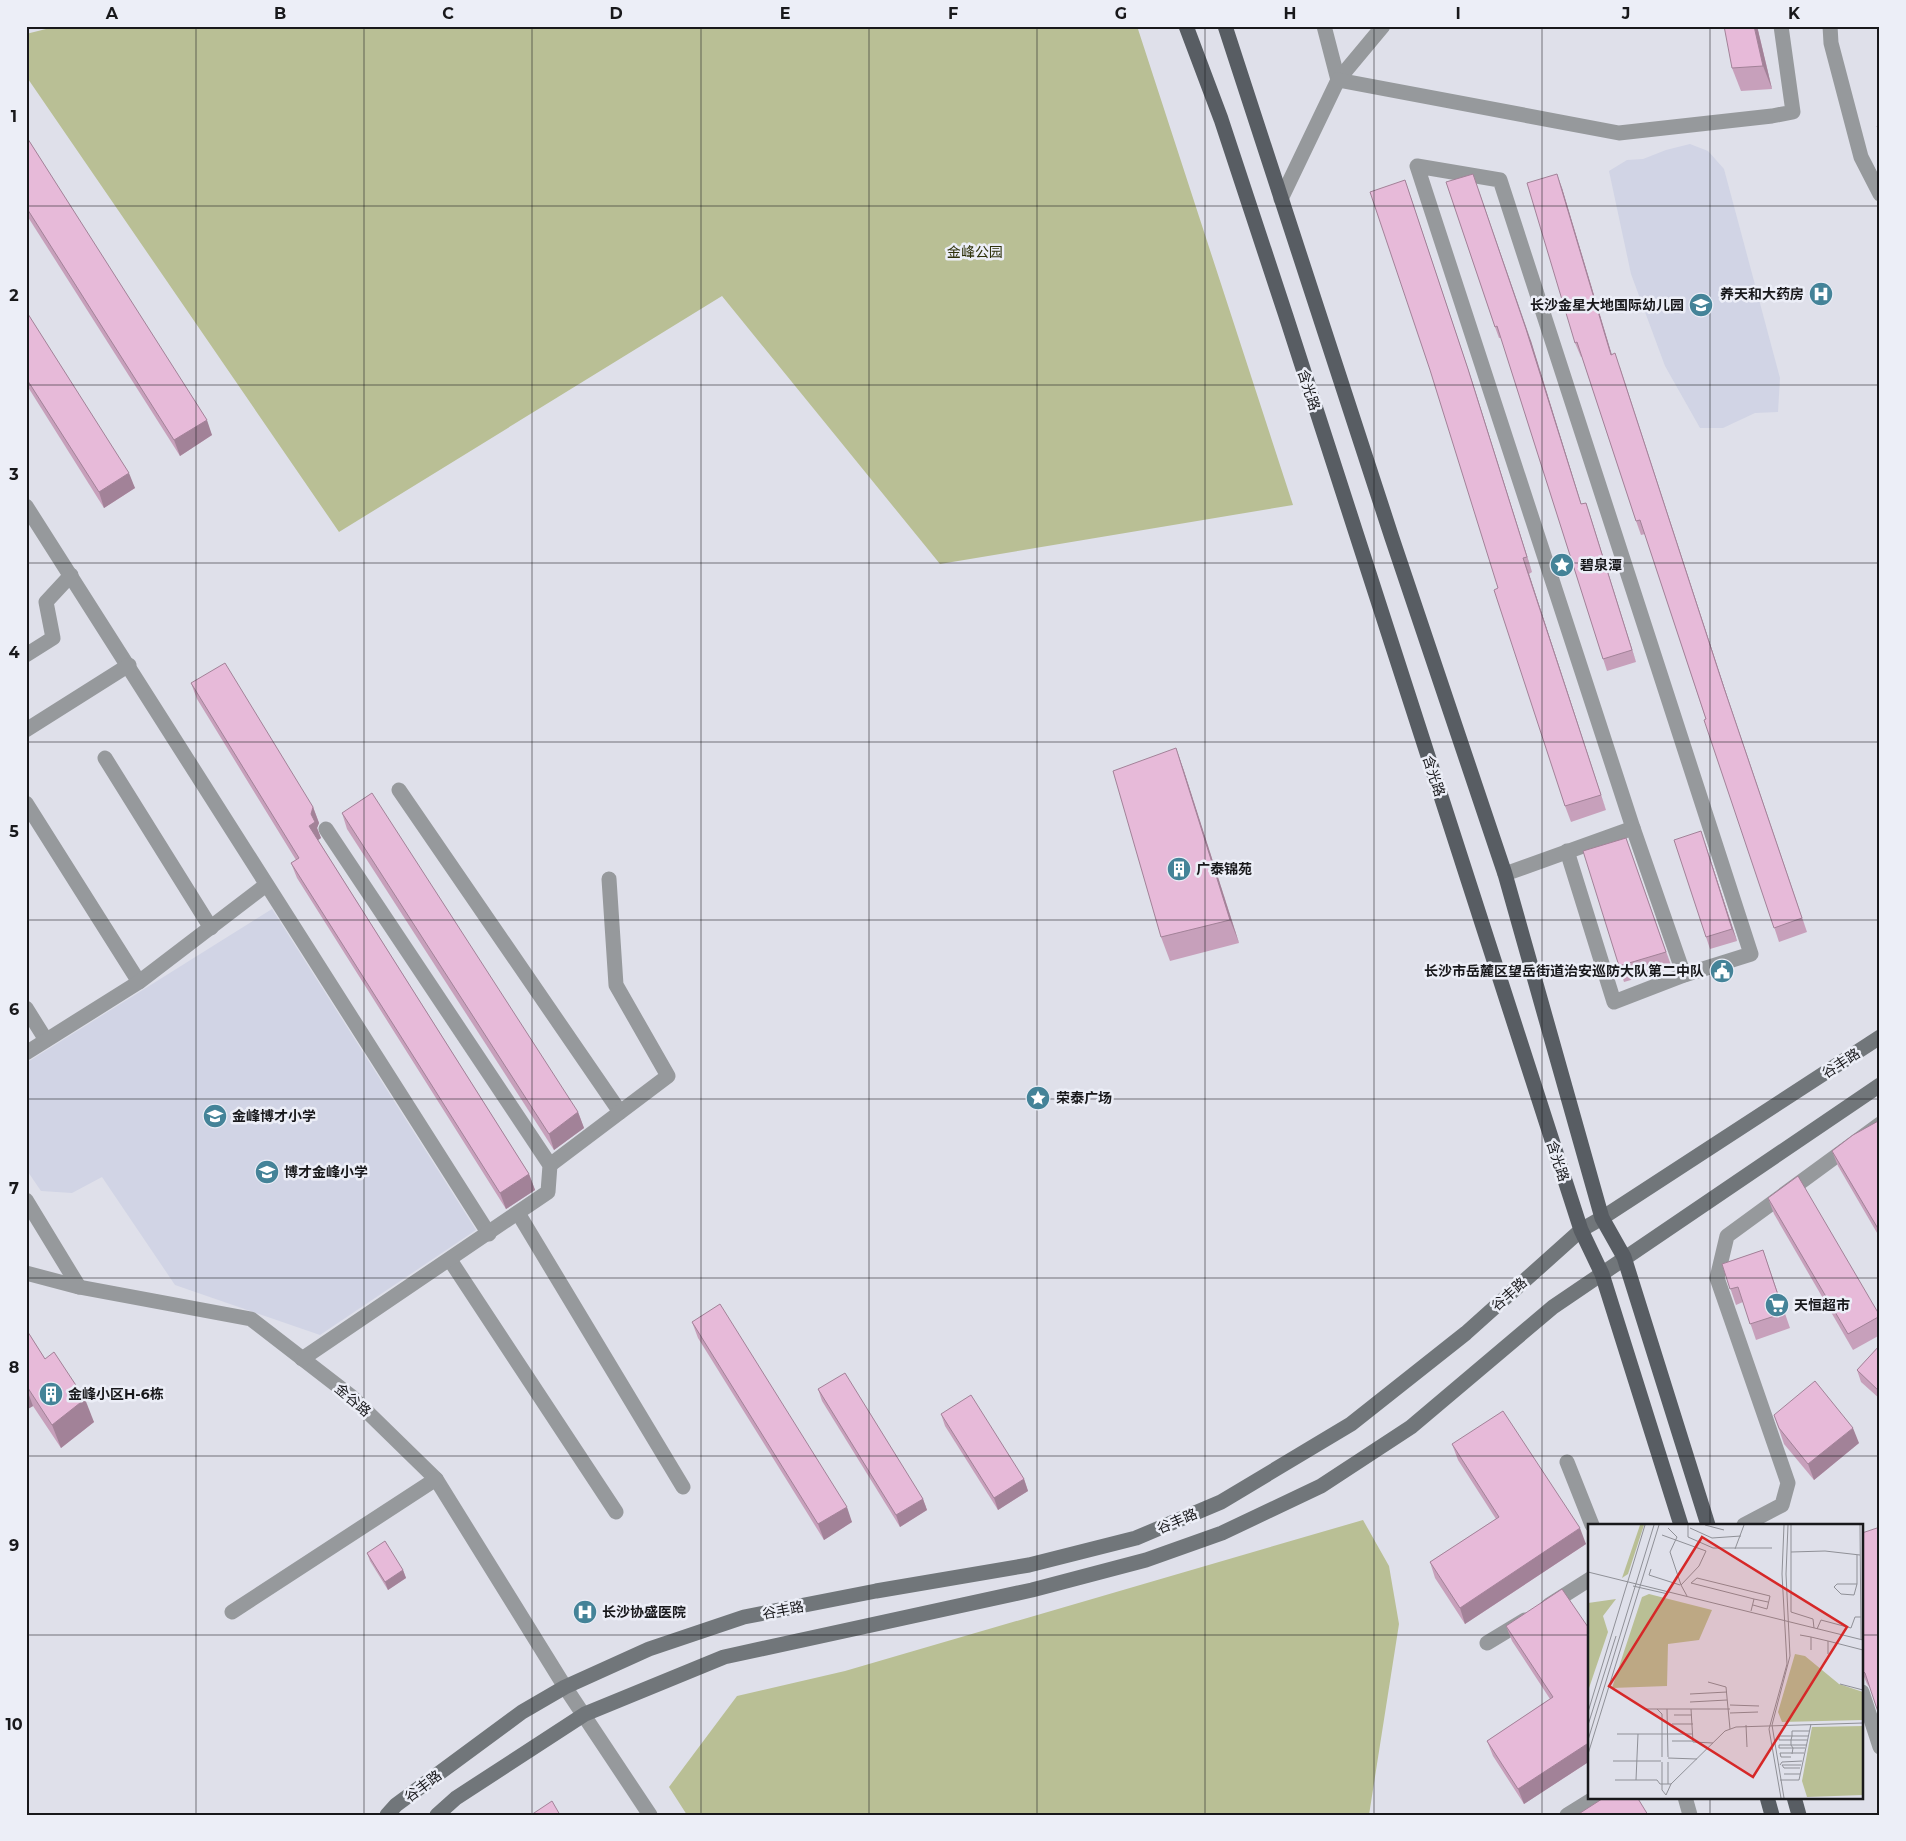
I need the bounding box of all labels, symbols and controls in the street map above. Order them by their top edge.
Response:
text: A [105,4,119,23]
text: B [274,4,286,23]
text: C [442,4,454,23]
text: D [609,4,623,23]
text: E [780,4,790,23]
text: F [948,4,958,23]
text: G [1115,4,1127,23]
text: H [1284,4,1296,23]
text: I [1455,4,1461,23]
text: J [1621,4,1630,23]
text: K [1788,4,1801,23]
text: 1 [11,107,17,126]
park label: 金峰公园 [947,243,1003,261]
hospital icon: 养天和大药房 [1808,281,1834,307]
place label: 养天和大药房 [1720,285,1804,303]
text: 2 [9,286,19,305]
school or university icon: 长沙金星大地国际幼儿园 [1688,292,1714,318]
place label: 长沙金星大地国际幼儿园 [1530,296,1684,314]
street label: 含光路 [1294,367,1324,413]
text: 3 [8,465,19,484]
place icon: 碧泉潭 [1549,552,1575,578]
place label: 碧泉潭 [1580,556,1622,574]
text: 4 [8,643,20,662]
street label: 含光路 [1419,753,1449,799]
text: 5 [9,822,19,841]
building icon: 广泰锦苑 [1166,856,1192,882]
place label: 广泰锦苑 [1196,860,1252,878]
public building icon: 长沙市岳麓区望岳街道治安巡防大队第二中队 [1709,958,1735,984]
place label: 长沙市岳麓区望岳街道治安巡防大队第二中队 [1424,962,1704,980]
text: 6 [9,1000,19,1019]
street label: 谷丰路 [1818,1044,1864,1082]
place icon: 荣泰广场 [1025,1085,1051,1111]
place label: 荣泰广场 [1056,1089,1112,1107]
school or university icon: 金峰博才小学 [202,1103,228,1129]
place label: 金峰博才小学 [232,1107,316,1125]
street label: 含光路 [1543,1138,1573,1184]
school or university icon: 博才金峰小学 [254,1159,280,1185]
place label: 博才金峰小学 [284,1163,368,1181]
text: 7 [9,1179,19,1198]
street label: 谷丰路 [1487,1273,1531,1315]
supermarket icon: 天恒超市 [1764,1292,1790,1318]
place label: 天恒超市 [1794,1296,1850,1314]
text: 8 [9,1358,19,1377]
street label: 金谷路 [331,1379,375,1421]
building icon: 金峰小区H-6栋 [38,1381,64,1407]
place label: 金峰小区H-6栋 [68,1385,164,1403]
street label: 谷丰路 [1154,1505,1200,1537]
inset map [1588,1524,1864,1798]
text: 9 [9,1536,19,1555]
street label: 谷丰路 [761,1597,805,1623]
hospital icon: 长沙协盛医院 [572,1599,598,1625]
place label: 长沙协盛医院 [602,1603,686,1621]
text: 10 [5,1715,23,1734]
street label: 谷丰路 [401,1766,445,1806]

